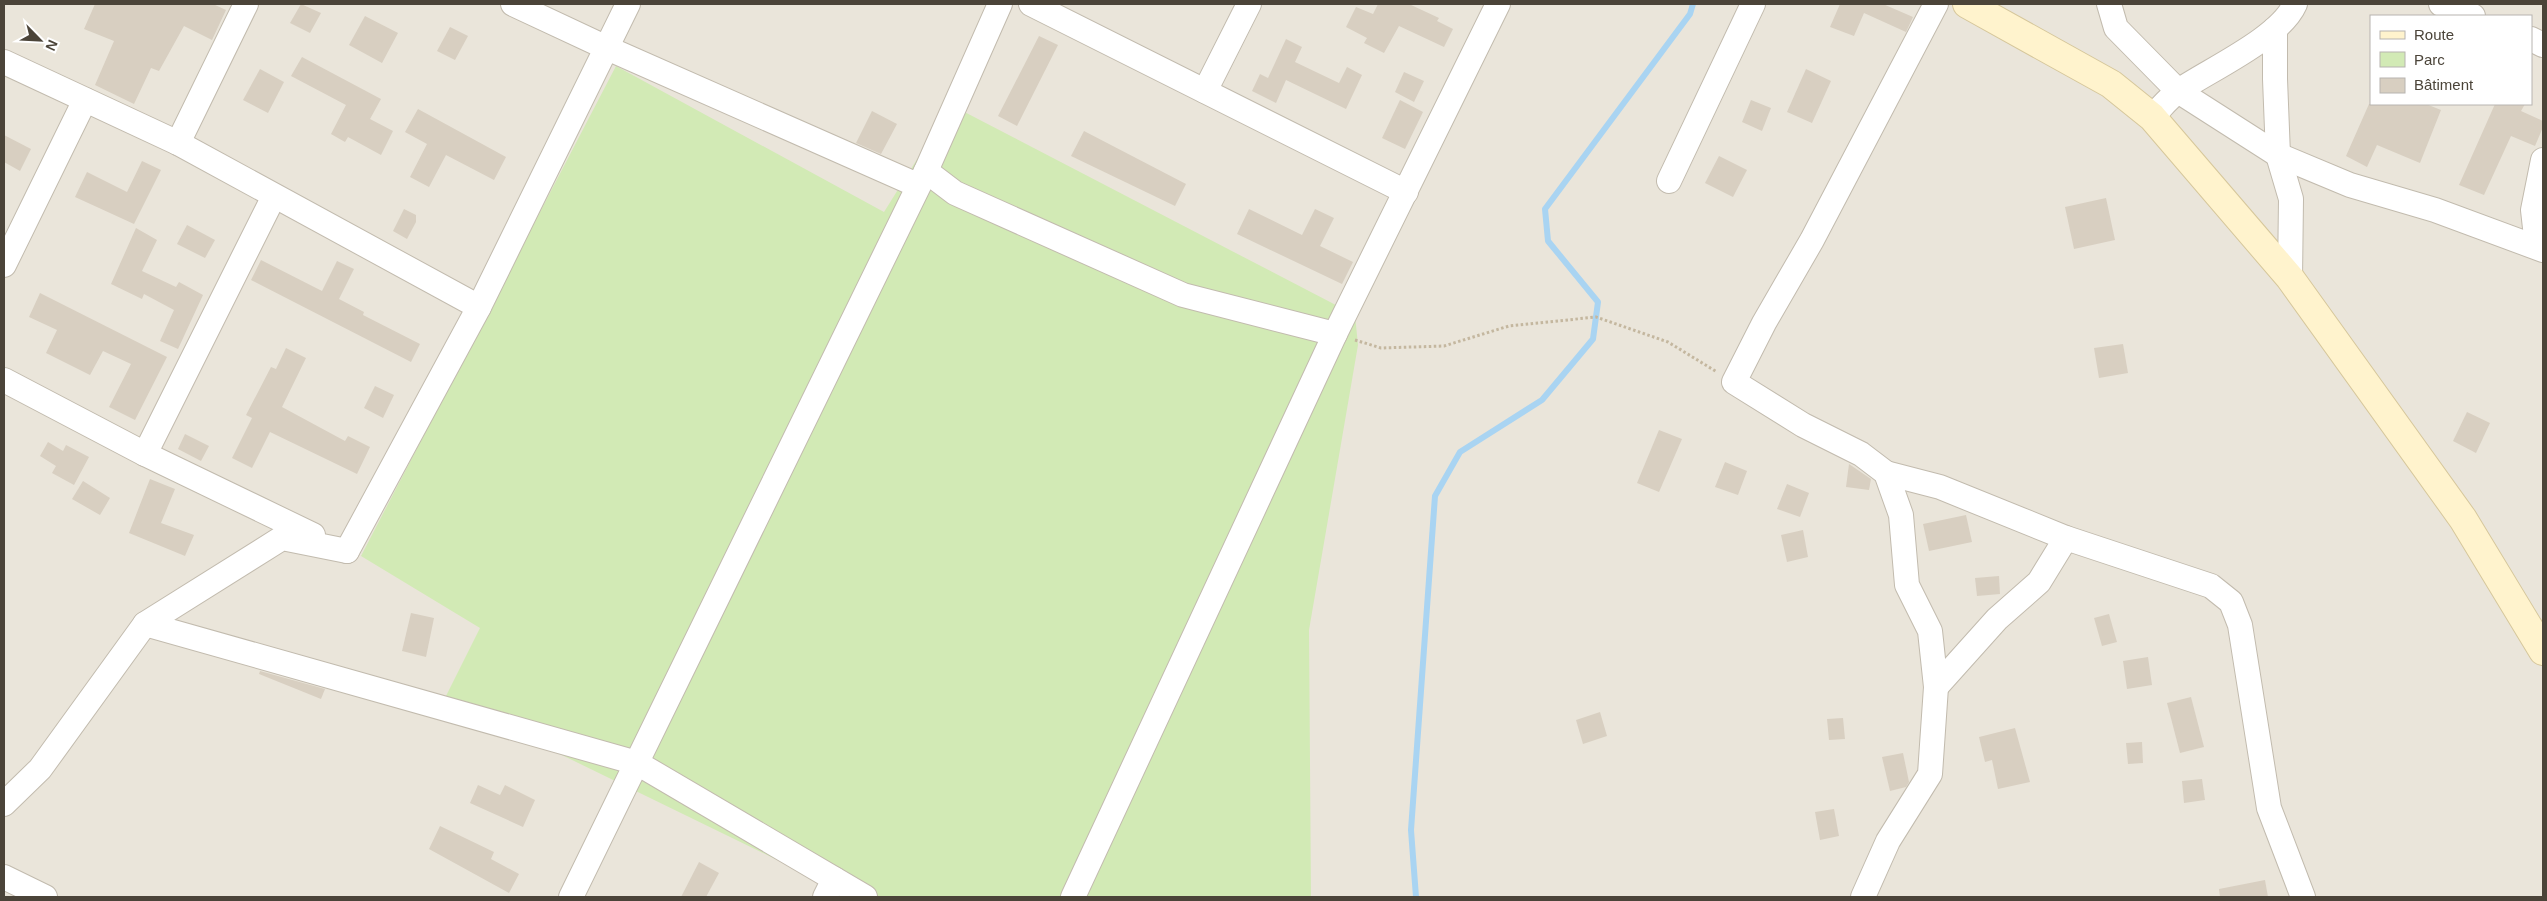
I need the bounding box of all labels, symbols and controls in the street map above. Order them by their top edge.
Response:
north arrow [15,15,65,65]
legend [2370,15,2532,105]
text: Route [2414,26,2454,43]
text: N [43,37,61,53]
text: Parc [2414,51,2445,68]
text: Bâtiment [2414,76,2474,93]

